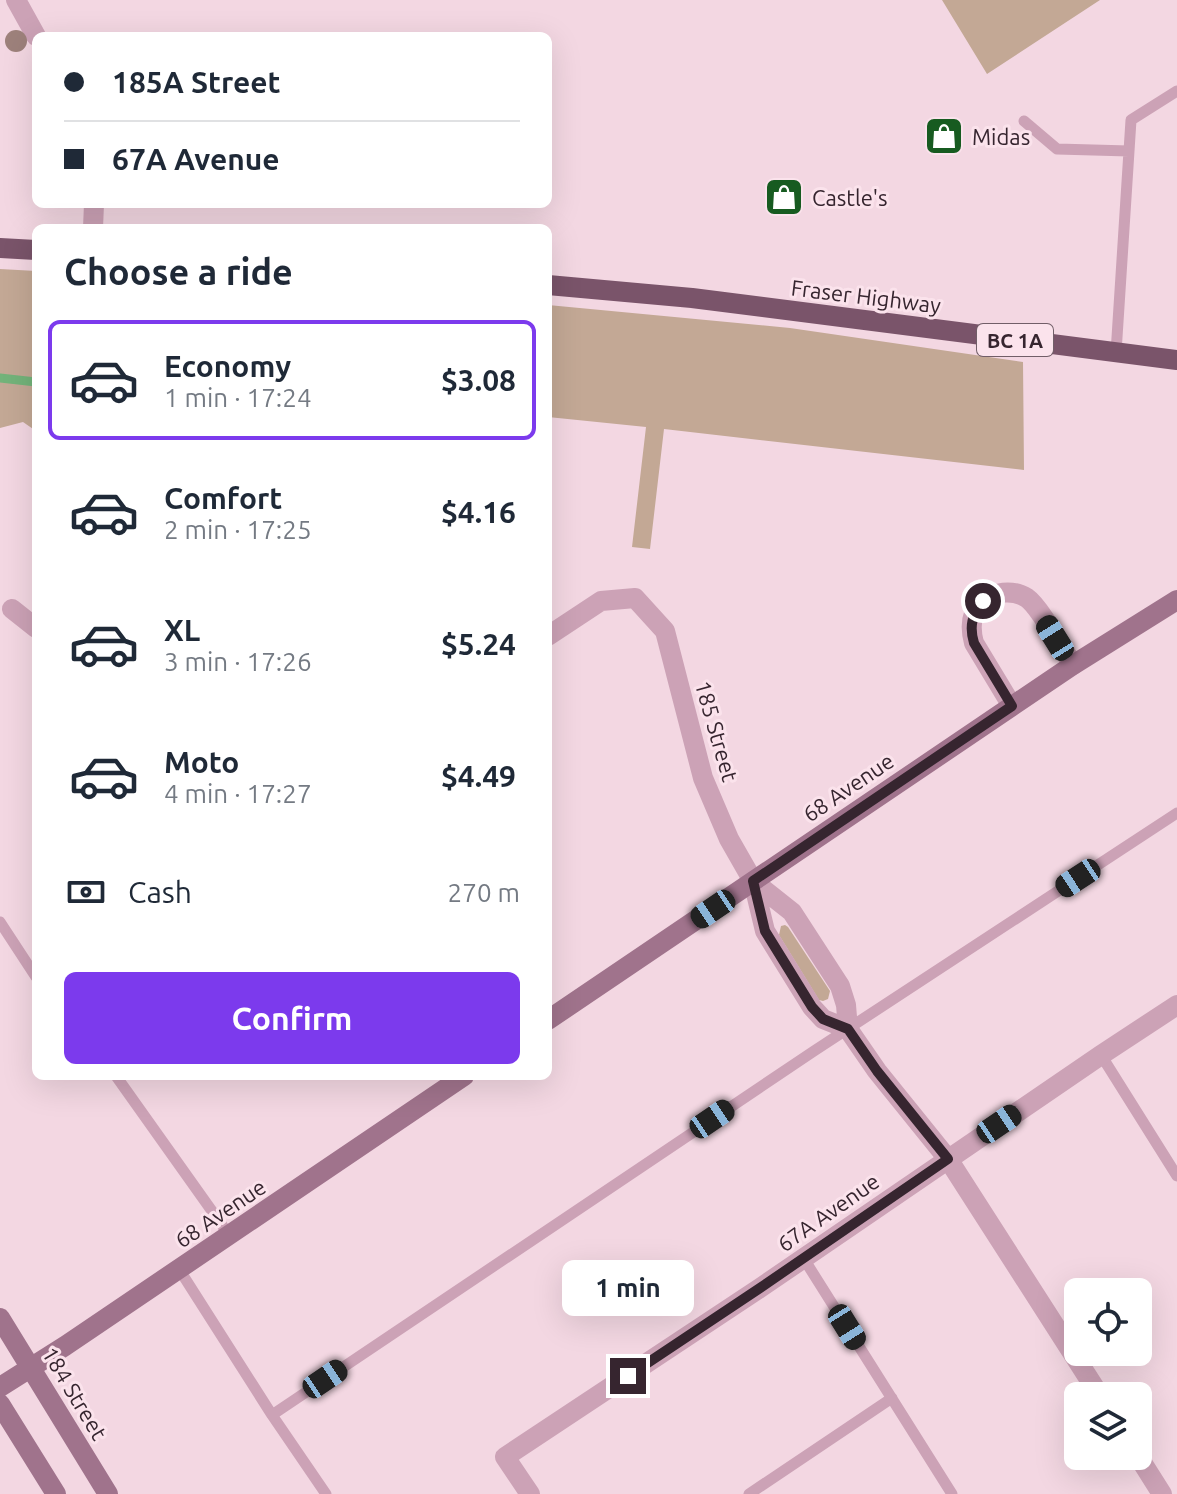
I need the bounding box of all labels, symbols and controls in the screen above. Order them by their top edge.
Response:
text: 185A Street [112,65,281,99]
shop icon: Midas [923,115,965,157]
place label: Midas [972,124,1030,149]
text: 67A Avenue [112,142,280,176]
shop icon: Castle's [763,176,805,218]
place label: Castle's [812,185,887,210]
text: Choose a ride [64,251,293,292]
street label: Fraser Highway [790,274,943,318]
road number: BC 1A [977,324,1053,356]
icon: car [68,344,140,416]
text: Economy [164,349,291,383]
text: $3.08 [441,363,516,397]
text: 1 min · 17:24 [164,383,312,412]
icon: car [68,476,140,548]
text: Comfort [164,481,282,515]
text: $4.16 [441,495,516,529]
text: 2 min · 17:25 [164,515,312,544]
route start [965,583,1001,619]
icon: car [68,608,140,680]
car [1032,611,1078,665]
text: XL [164,613,200,647]
text: $5.24 [441,627,516,661]
text: 3 min · 17:26 [164,647,312,676]
street label: 185 Street [691,678,743,785]
icon: car [68,740,140,812]
text: Moto [164,745,239,779]
street label: 68 Avenue [798,748,898,826]
text: $4.49 [441,759,516,793]
text: 4 min · 17:27 [164,779,312,808]
car [1051,855,1105,901]
icon: cash [64,870,108,914]
text: Cash [128,875,192,909]
text: 270 m [448,878,520,907]
car [686,886,740,932]
button: Confirm [64,972,520,1064]
car [685,1096,739,1142]
car [972,1101,1026,1147]
street label: 67A Avenue [772,1168,884,1256]
street label: 68 Avenue [170,1174,270,1252]
callout: 1 min [562,1260,694,1316]
text: 1 min [595,1273,661,1302]
map controls [1064,1278,1152,1470]
button: locate [1064,1278,1152,1366]
car [824,1300,870,1354]
street label: 184 Street [38,1342,113,1444]
car [298,1356,352,1402]
route end [610,1358,646,1394]
button: layers [1064,1382,1152,1470]

